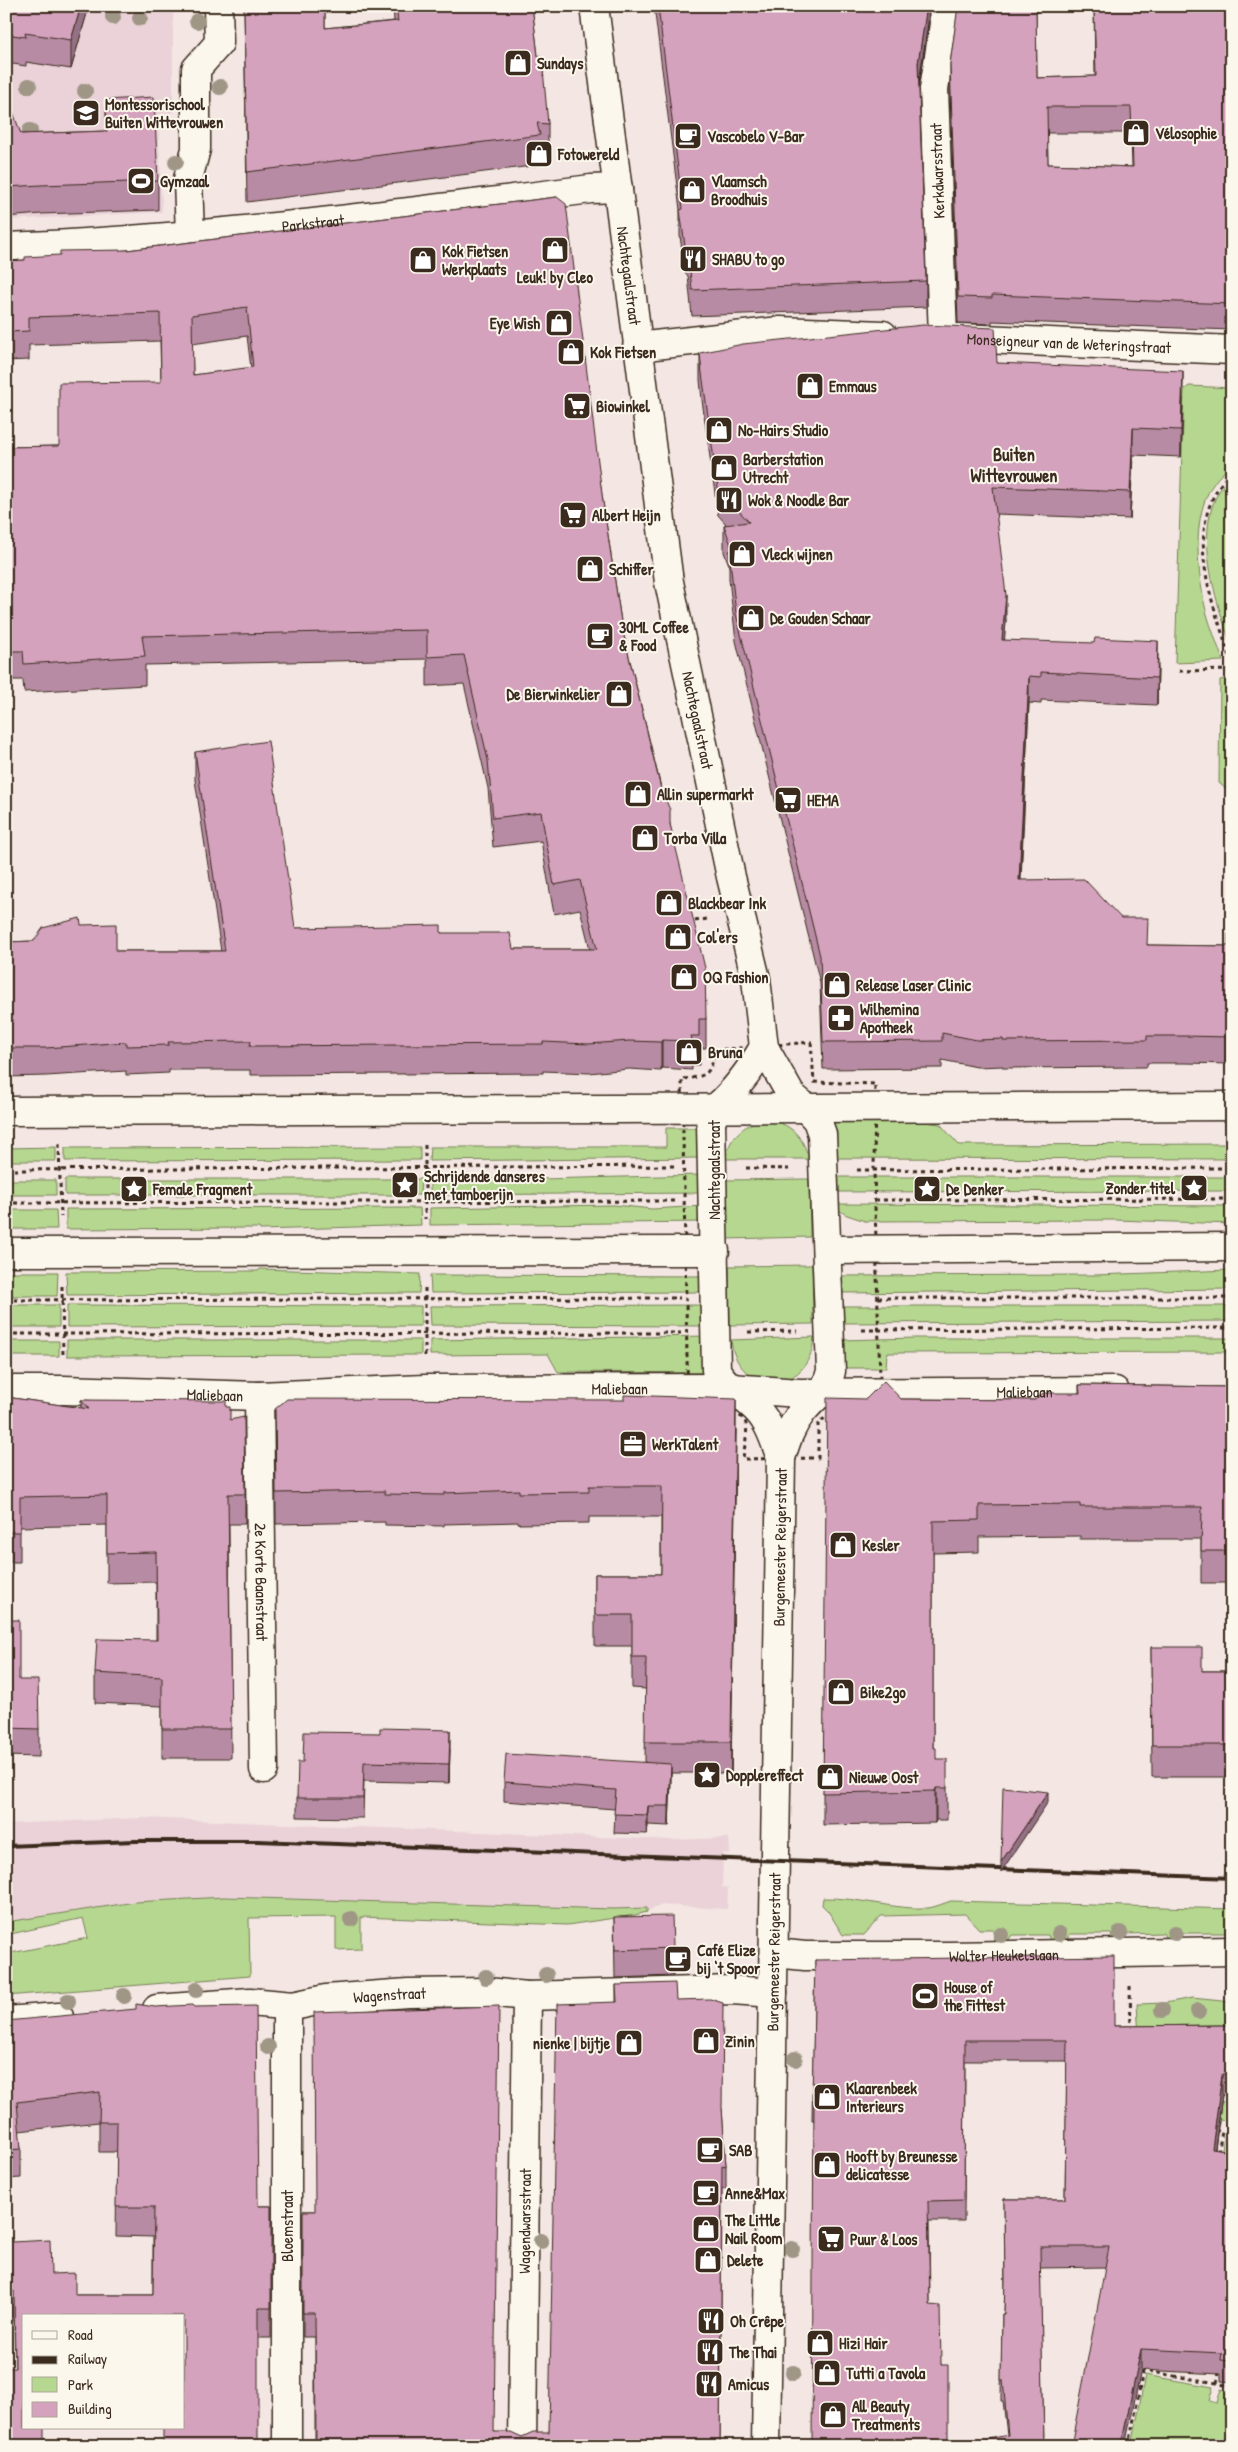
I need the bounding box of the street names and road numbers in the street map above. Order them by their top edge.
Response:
street label: Kerkdwarsstraat [924,122,950,219]
street label: Parkstraat [281,208,346,237]
street label: Nachtegaalstraat [612,225,647,327]
street label: Monseigneur van de Weteringstraat [966,327,1172,358]
street label: Nachtegaalstraat [677,669,719,772]
street label: Nachtegaalstraat [703,1120,725,1220]
street label: Maliebaan [592,1377,648,1399]
street label: Maliebaan [996,1380,1053,1403]
street label: Maliebaan [186,1383,243,1407]
street label: Burgemeester Reigerstraat [767,1467,792,1627]
street label: 2e Korte Baanstraat [250,1523,273,1642]
street label: Burgemeester Reigerstraat [761,1872,786,2032]
street label: Wolter Heukelslaan [949,1943,1059,1967]
street label: Wagenstraat [353,1982,427,2008]
street label: Wagendwarsstraat [513,2168,536,2274]
street label: Bloemstraat [276,2190,298,2262]

